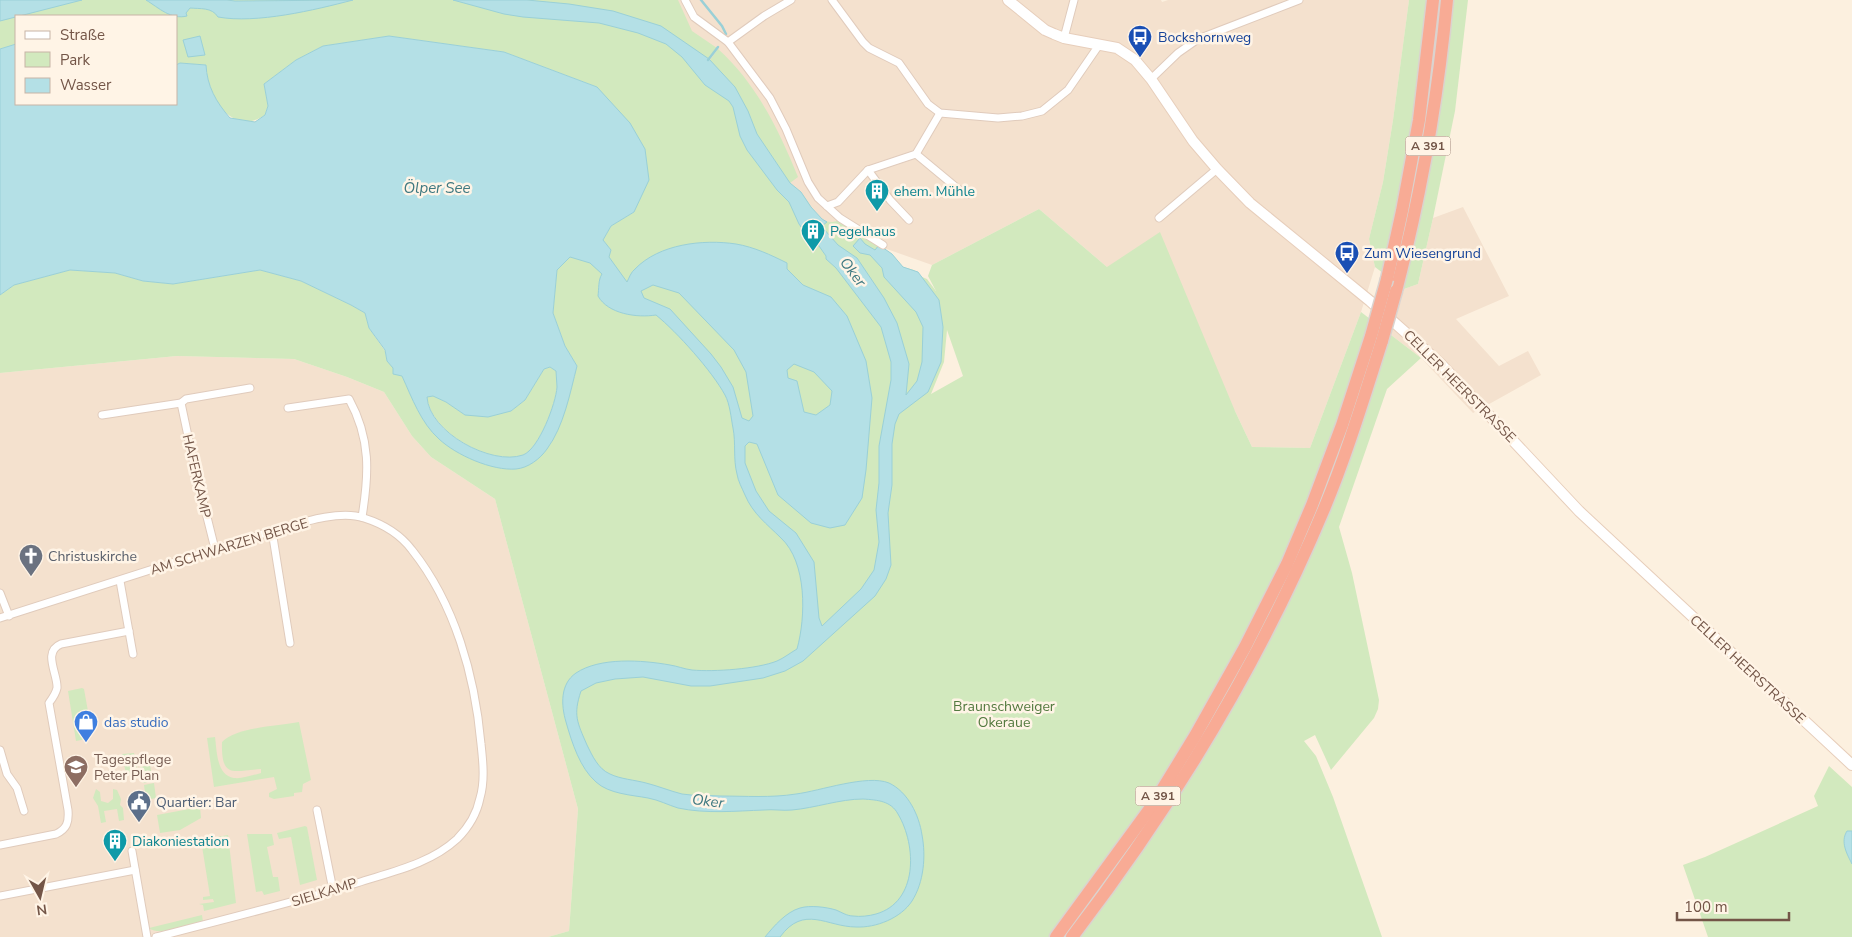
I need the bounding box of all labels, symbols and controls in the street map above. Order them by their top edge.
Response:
legend [15,15,178,105]
bus stop icon: Bockshornweg [1127,24,1153,58]
text: Straße [60,25,105,45]
place label: Bockshornweg [1158,28,1251,47]
text: Park [60,50,90,70]
text: Wasser [60,75,112,95]
road number: A 391 [1406,136,1450,156]
water label: Ölper See [403,178,471,198]
building icon: ehem. Mühle [864,178,890,212]
place label: ehem. Mühle [894,182,975,201]
building icon: Pegelhaus [800,218,826,252]
place label: Pegelhaus [830,222,896,241]
bus stop icon: Zum Wiesengrund [1334,240,1360,274]
place label: Zum Wiesengrund [1364,244,1481,263]
water label: Oker [835,253,871,291]
street label: CELLER HEERSTRASSE [1399,326,1520,447]
street label: HAFERKAMP [178,432,215,520]
street label: AM SCHWARZEN BERGE [148,513,310,580]
church icon: Christuskirche [18,543,44,577]
place label: Christuskirche [48,547,137,566]
street label: CELLER HEERSTRASSE [1686,611,1810,728]
park label: Braunschweiger Okeraue [953,697,1055,732]
shop icon: das studio [73,709,99,743]
place label: das studio [104,713,169,732]
place label: Tagespflege Peter Plan [94,750,171,785]
school or university icon: Tagespflege Peter Plan [63,754,89,788]
road number: A 391 [1136,786,1180,806]
public building icon: Quartier: Bar [126,789,152,823]
water label: Oker [691,789,726,813]
place label: Quartier: Bar [156,793,237,812]
building icon: Diakoniestation [102,828,128,862]
place label: Diakoniestation [132,832,229,851]
north arrow [15,872,65,922]
street label: SIELKAMP [289,874,359,911]
scale bar [1677,890,1790,922]
text: 100 m [1684,897,1728,917]
text: N [35,899,48,920]

